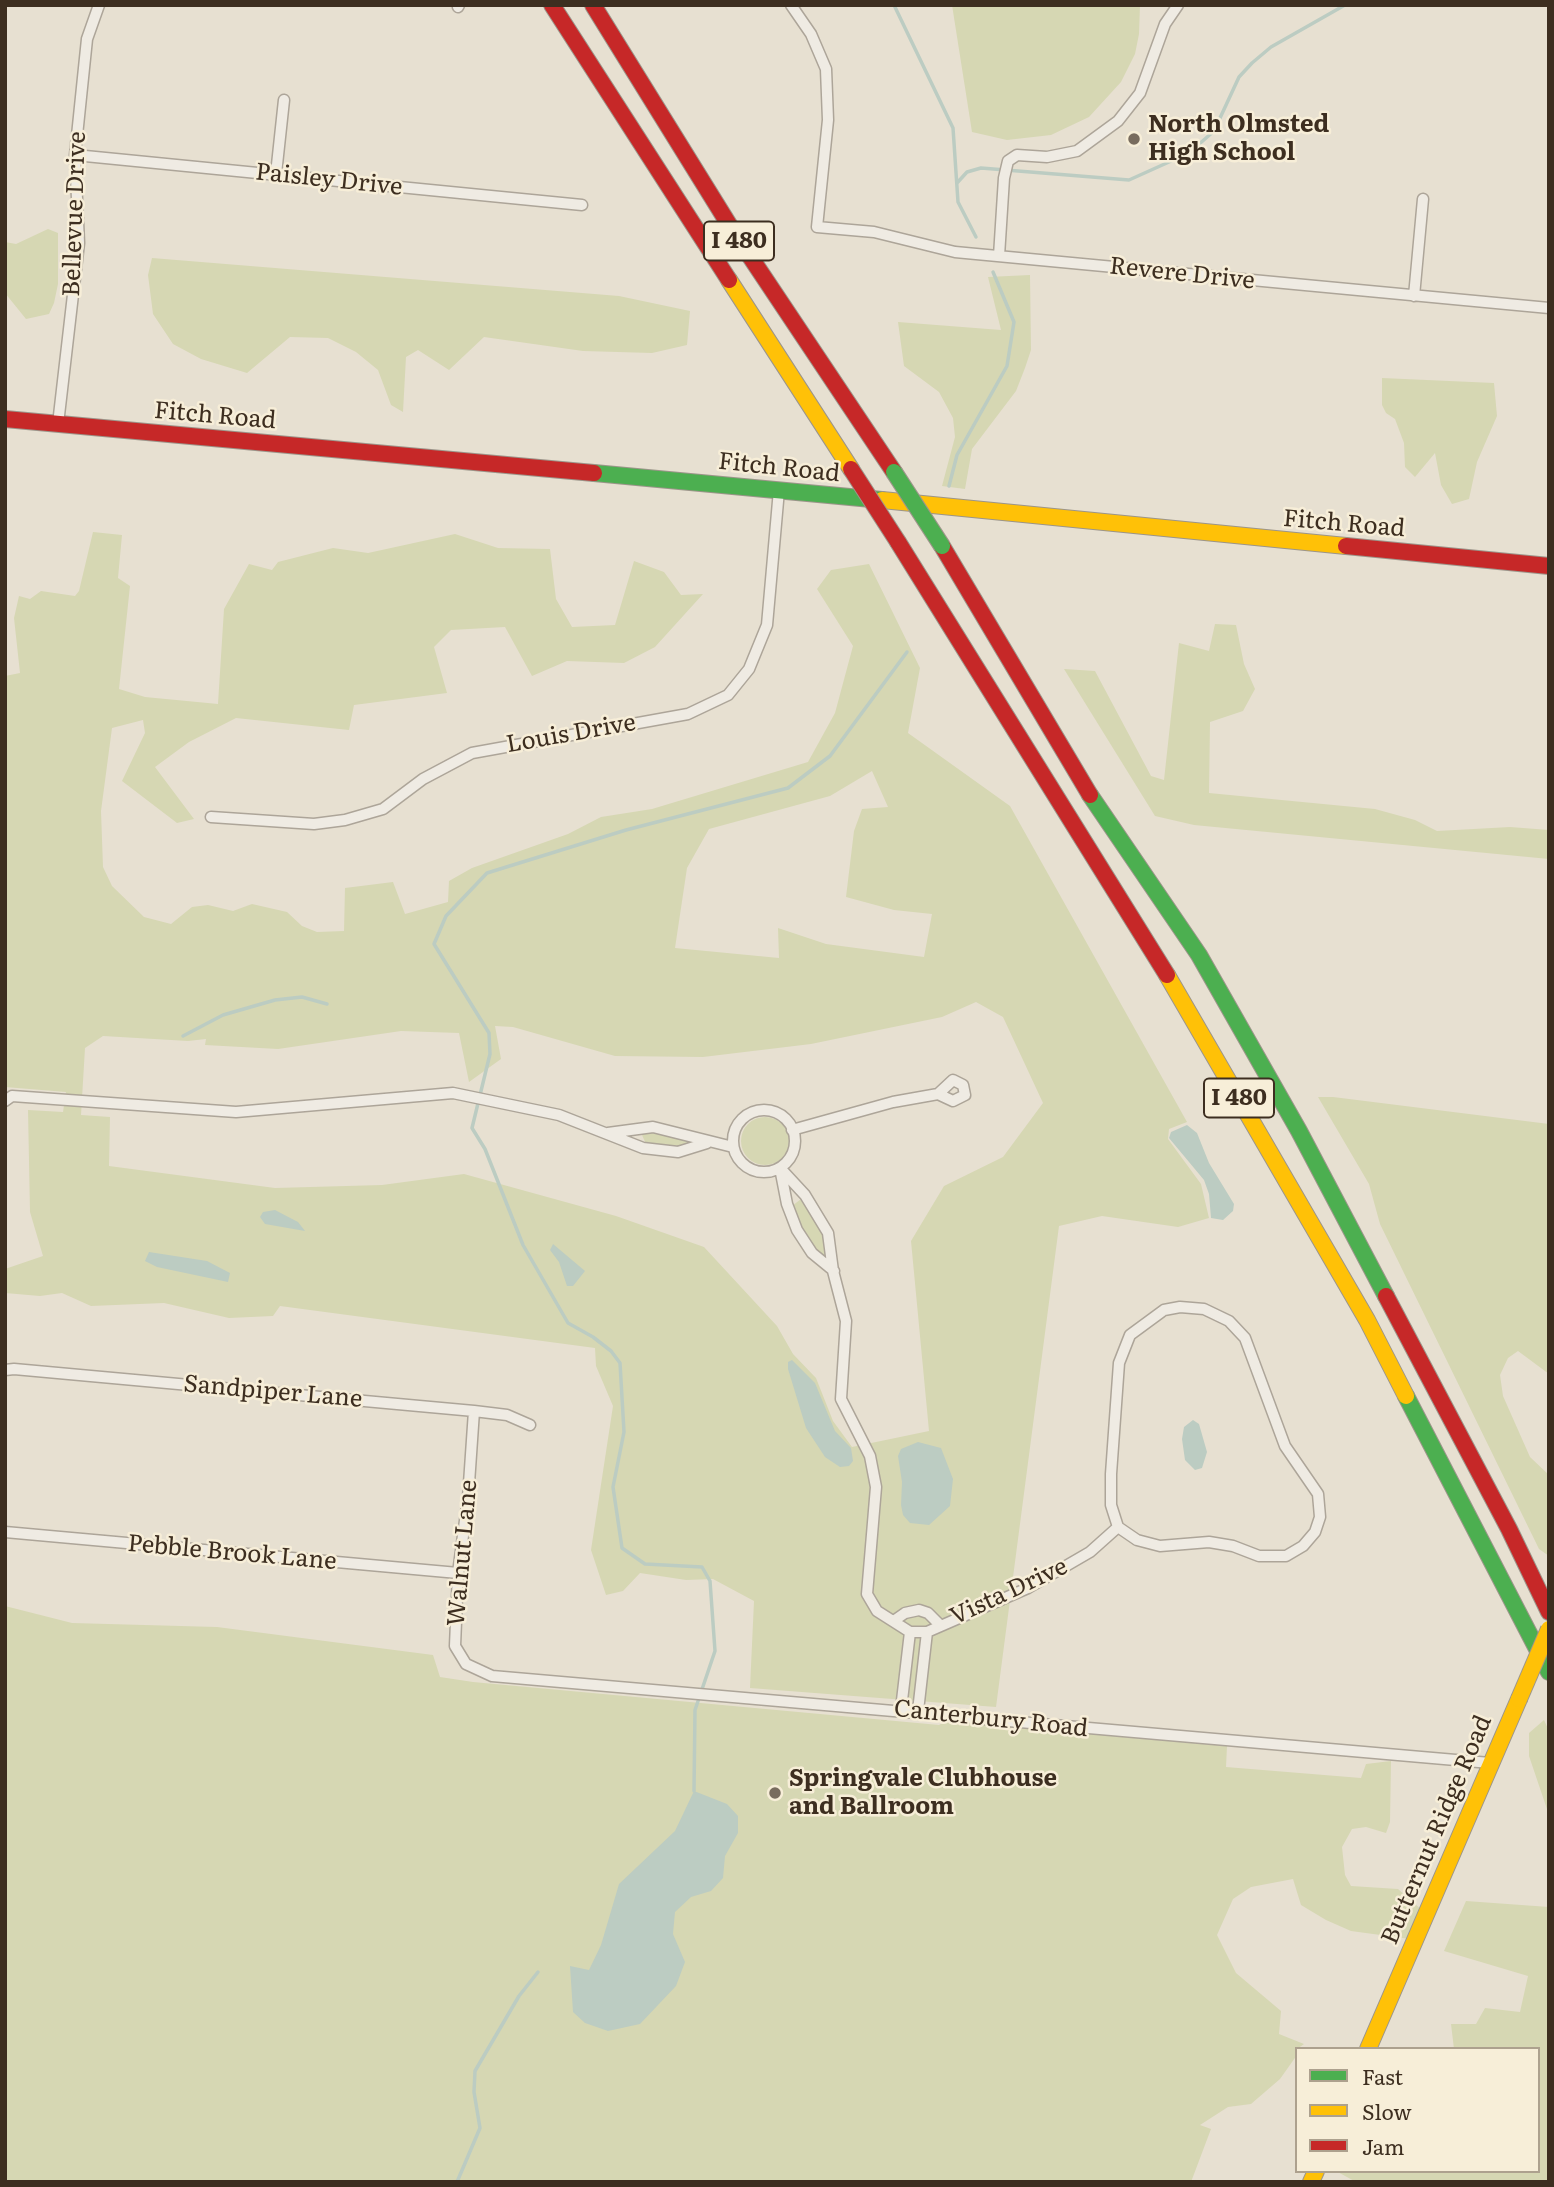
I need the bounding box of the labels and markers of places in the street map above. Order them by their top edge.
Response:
place label: North Olmsted High School [1148,111,1329,167]
marker: North Olmsted High School [1126,131,1142,147]
place label: Springvale Clubhouse and Ballroom [789,1765,1057,1821]
marker: Springvale Clubhouse and Ballroom [767,1785,783,1801]

